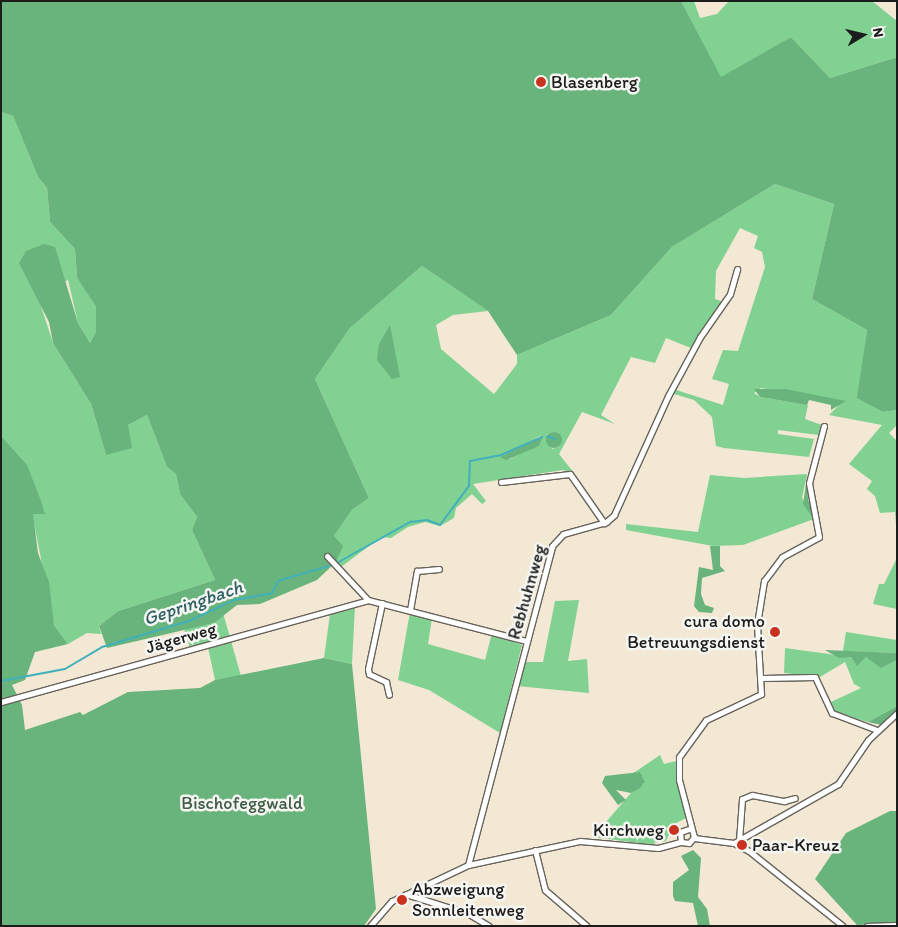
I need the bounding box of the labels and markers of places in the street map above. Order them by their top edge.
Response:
place label: Blasenberg [551,71,638,93]
marker: Blasenberg [535,76,547,88]
place label: cura domo Betreuungsdienst [627,611,765,654]
marker: cura domo Betreuungsdienst [769,626,781,638]
place label: Kirchweg [593,819,664,841]
marker: Kirchweg [668,824,680,836]
place label: Paar-Kreuz [752,834,839,856]
marker: Paar-Kreuz [736,839,748,851]
place label: Abzweigung Sonnleitenweg [412,879,524,922]
marker: Abzweigung Sonnleitenweg [396,894,408,906]

